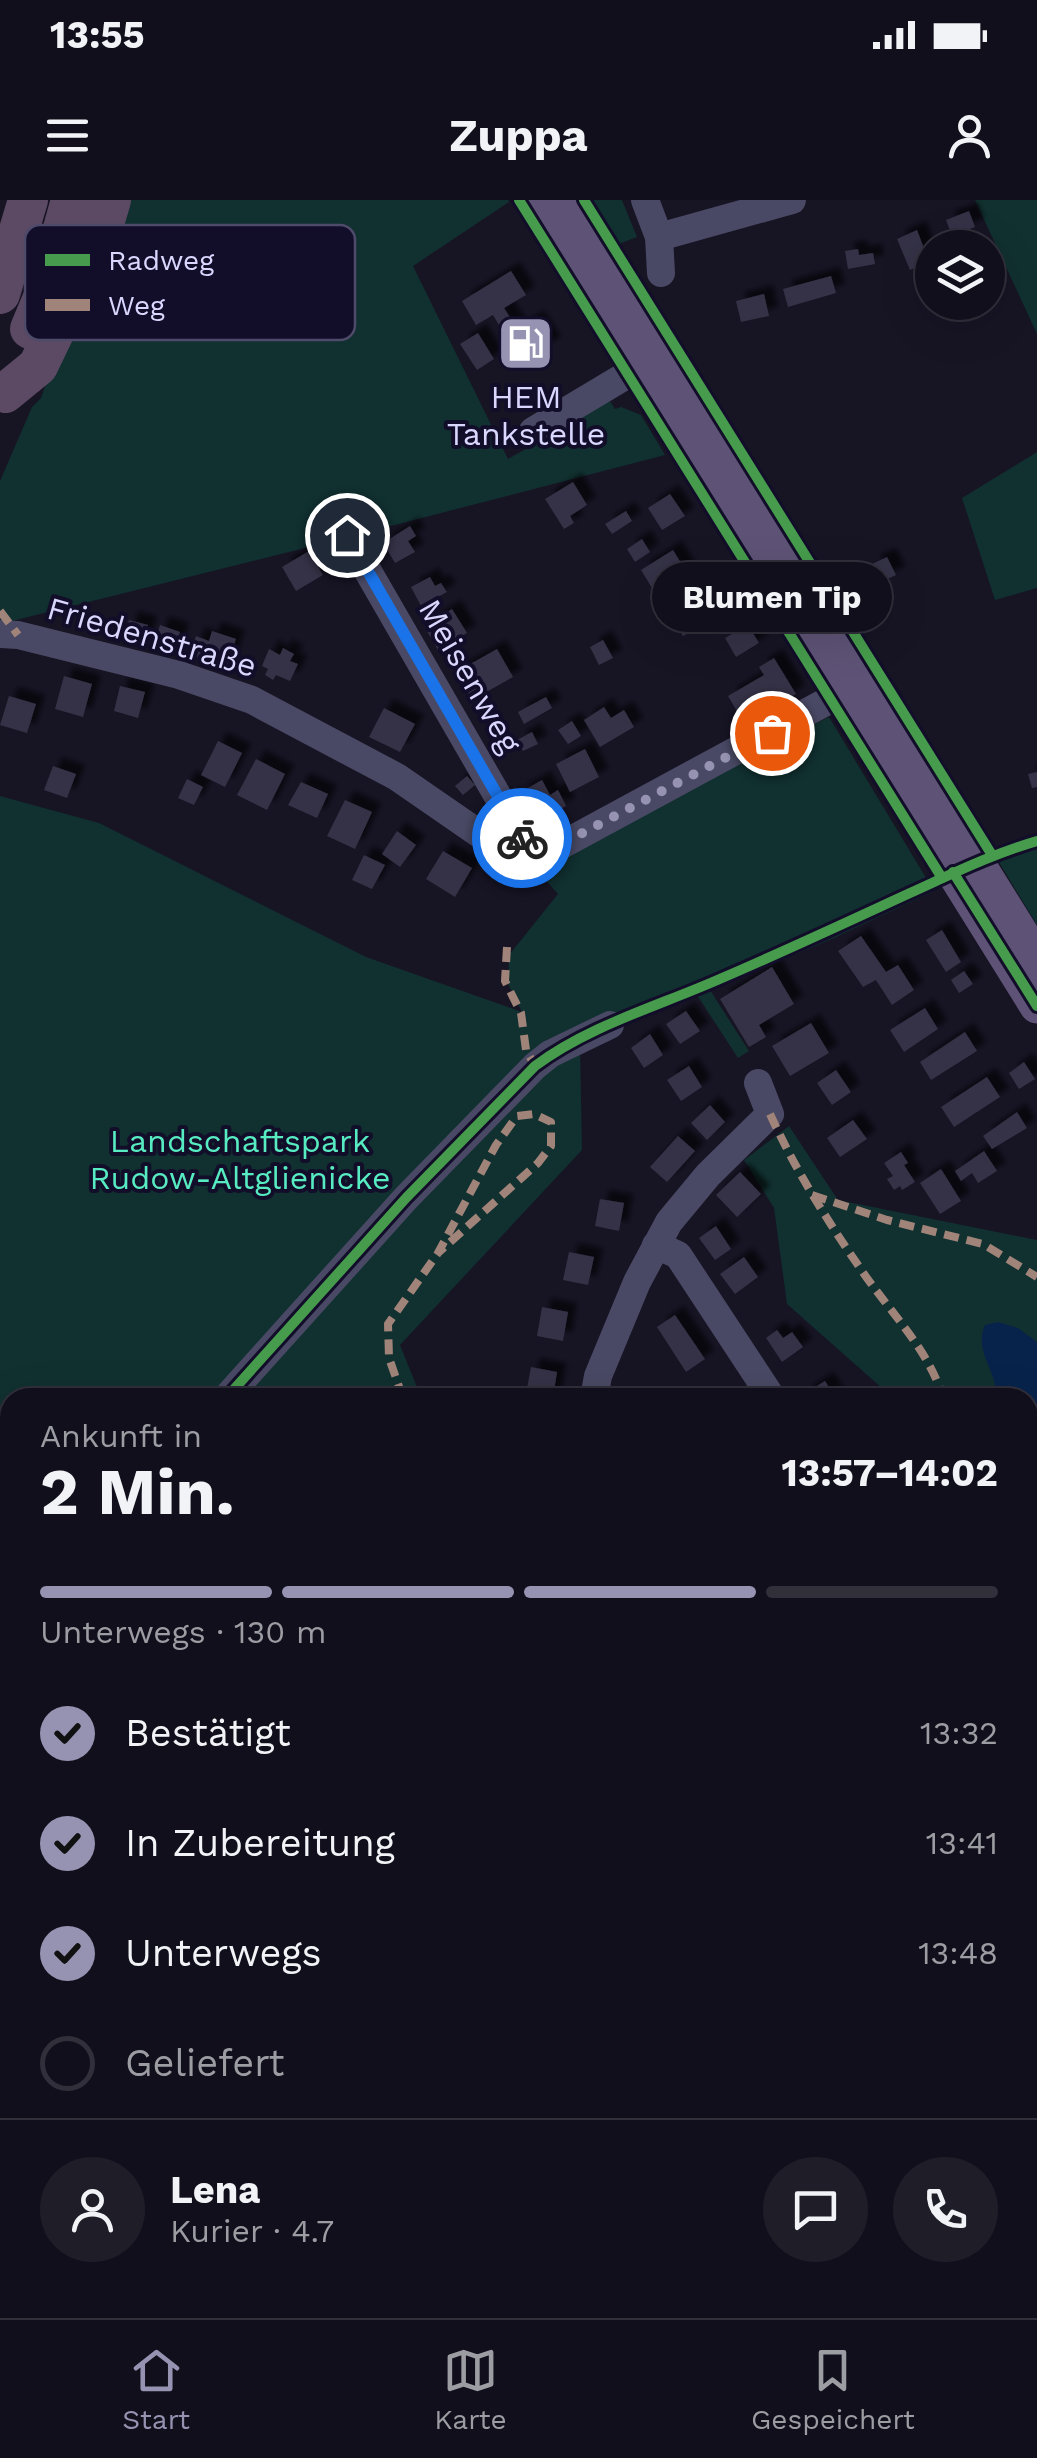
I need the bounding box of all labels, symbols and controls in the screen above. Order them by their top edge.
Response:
text: 13:55 [50,13,145,57]
icon: menu [40,108,95,163]
icon: person [942,108,997,163]
text: Zuppa [449,109,588,162]
legend [25,225,355,340]
map controls [915,230,1005,320]
button: layers [915,230,1005,320]
text: Radweg [108,244,214,277]
text: Weg [108,289,165,322]
fuel station icon: HEM Tankstelle [496,313,556,373]
place label: HEM Tankstelle [447,378,605,453]
pin [305,493,390,578]
icon: home [320,508,375,563]
callout: Blumen Tip [652,563,892,633]
text: Blumen Tip [682,578,862,616]
street label: Friedenstraße [43,589,261,685]
street label: Meisenweg [411,593,530,760]
pin [730,691,815,776]
icon: bag [745,706,800,761]
courier [472,788,572,888]
icon: bike [495,811,550,866]
park label: Landschaftspark Rudow-Altglienicke [89,1122,391,1197]
text: Ankunft in [40,1417,202,1455]
text: 13:57–14:02 [781,1451,998,1495]
text: 2 Min. [40,1454,235,1530]
text: Unterwegs · 130 m [40,1613,326,1651]
icon: check [40,1706,95,1761]
text: Bestätigt [125,1711,291,1755]
text: 13:32 [920,1714,998,1752]
icon: check [40,1816,95,1871]
text: In Zubereitung [125,1821,395,1865]
text: 13:41 [926,1824,998,1862]
icon: check [40,1926,95,1981]
text: Unterwegs [125,1931,322,1975]
text: 13:48 [918,1934,998,1972]
text: Geliefert [125,2041,285,2085]
button: person [40,2157,145,2262]
button: chat [763,2157,868,2262]
button: phone [893,2157,998,2262]
text: Lena [170,2168,260,2212]
text: Kurier · 4.7 [170,2212,334,2250]
tab: Start [122,2343,190,2436]
tab: Karte [434,2343,507,2436]
tab: Gespeichert [751,2343,915,2436]

